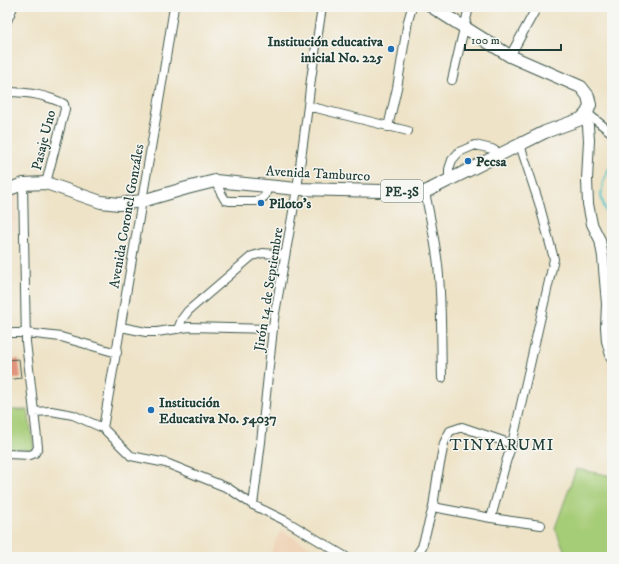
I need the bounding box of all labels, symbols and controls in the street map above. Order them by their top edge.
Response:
scale bar [465,26,561,52]
place label: Institución educativa inicial No. 225 [267,33,384,67]
text: 100 m [471,33,500,48]
marker: Institución educativa inicial No. 225 [386,44,396,54]
street label: Pasaje Uno [28,108,60,172]
street label: Avenida Coronel Gonzáles [105,142,149,290]
place label: Pecsa [476,153,507,171]
marker: Pecsa [463,156,473,166]
street label: Avenida Tamburco [265,162,371,186]
road number: PE-3S [381,180,423,202]
place label: Piloto's [269,195,311,213]
marker: Piloto's [256,198,266,208]
street label: Jirón 14 de Septiembre [250,226,288,354]
place label: Institución Educativa No. 54037 [159,394,277,428]
marker: Institución Educativa No. 54037 [146,405,156,415]
district label: TINYARUMI [450,435,554,455]

